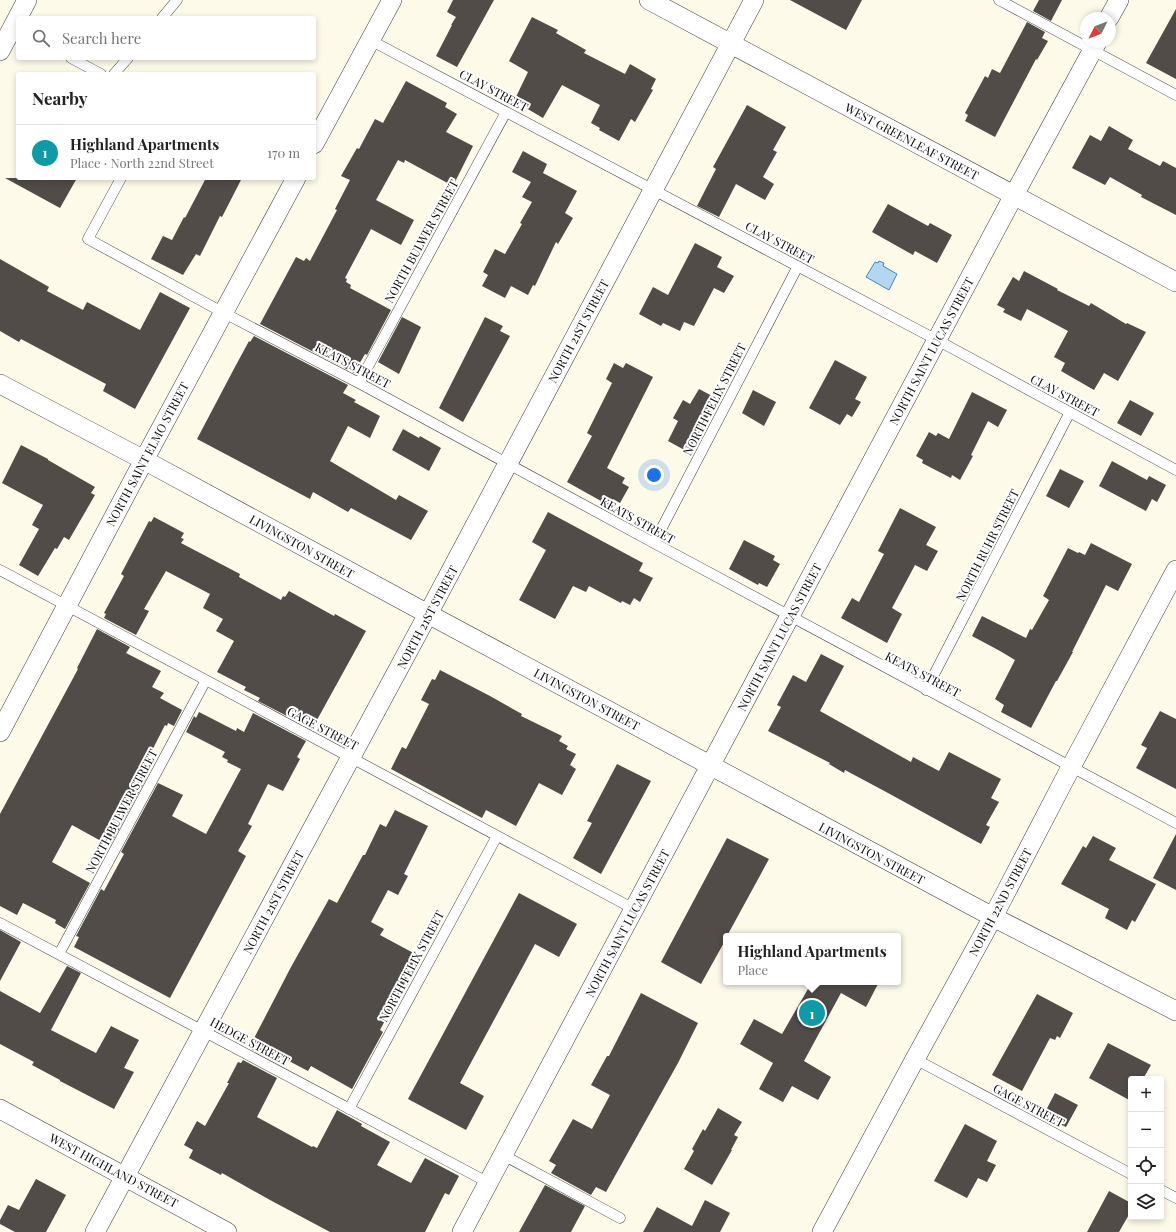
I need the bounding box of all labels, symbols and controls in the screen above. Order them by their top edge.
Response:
north arrow [1080,12,1116,48]
search box [16,16,316,60]
icon: search [30,27,52,49]
text: Search here [62,28,141,48]
street label: CLAY STREET [457,65,532,115]
text: Nearby [32,87,87,109]
street label: WEST GREENLEAF STREET [842,98,982,183]
text: Highland Apartments [70,134,219,154]
text: 1 [43,144,47,161]
text: 170 m [267,144,300,161]
text: Place · North 22nd Street [70,154,214,171]
street label: NORTH BULWER STREET [380,176,462,306]
street label: CLAY STREET [743,217,818,267]
street label: NORTH SAINT LUCAS STREET [885,274,977,428]
street label: NORTH 21ST STREET [544,276,612,386]
street label: KEATS STREET [313,338,394,392]
street label: NORTH FELIX STREET [679,340,749,458]
street label: CLAY STREET [1028,370,1103,420]
street label: NORTH SAINT ELMO STREET [102,379,192,529]
your location [644,465,664,485]
street label: NORTH RUHR STREET [952,486,1022,604]
street label: KEATS STREET [598,493,679,547]
street label: LIVINGSTON STREET [247,511,358,582]
street label: NORTH SAINT LUCAS STREET [733,560,825,714]
street label: NORTH 21ST STREET [393,562,461,672]
street label: KEATS STREET [883,647,964,701]
street label: LIVINGSTON STREET [531,664,643,734]
street label: GAGE STREET [285,703,362,754]
street label: NORTH BULWER STREET [81,746,161,876]
street label: LIVINGSTON STREET [816,818,928,888]
street label: NORTH 22ND STREET [965,845,1035,959]
street label: NORTH SAINT LUCAS STREET [581,846,673,1000]
street label: NORTH 21ST STREET [239,847,307,957]
street label: NORTH FELIX STREET [375,907,447,1024]
popup [723,933,901,985]
text: Highland Apartments [737,941,887,961]
text: Place [737,961,768,978]
pin: 1 [799,998,825,1028]
street label: HEDGE STREET [208,1013,293,1069]
map controls [1128,1076,1164,1220]
button: + [1128,1076,1164,1112]
street label: GAGE STREET [991,1080,1068,1131]
button: − [1128,1112,1164,1148]
street label: WEST HIGHLAND STREET [46,1129,182,1211]
button: locate [1128,1148,1164,1184]
button: layers [1128,1184,1164,1220]

